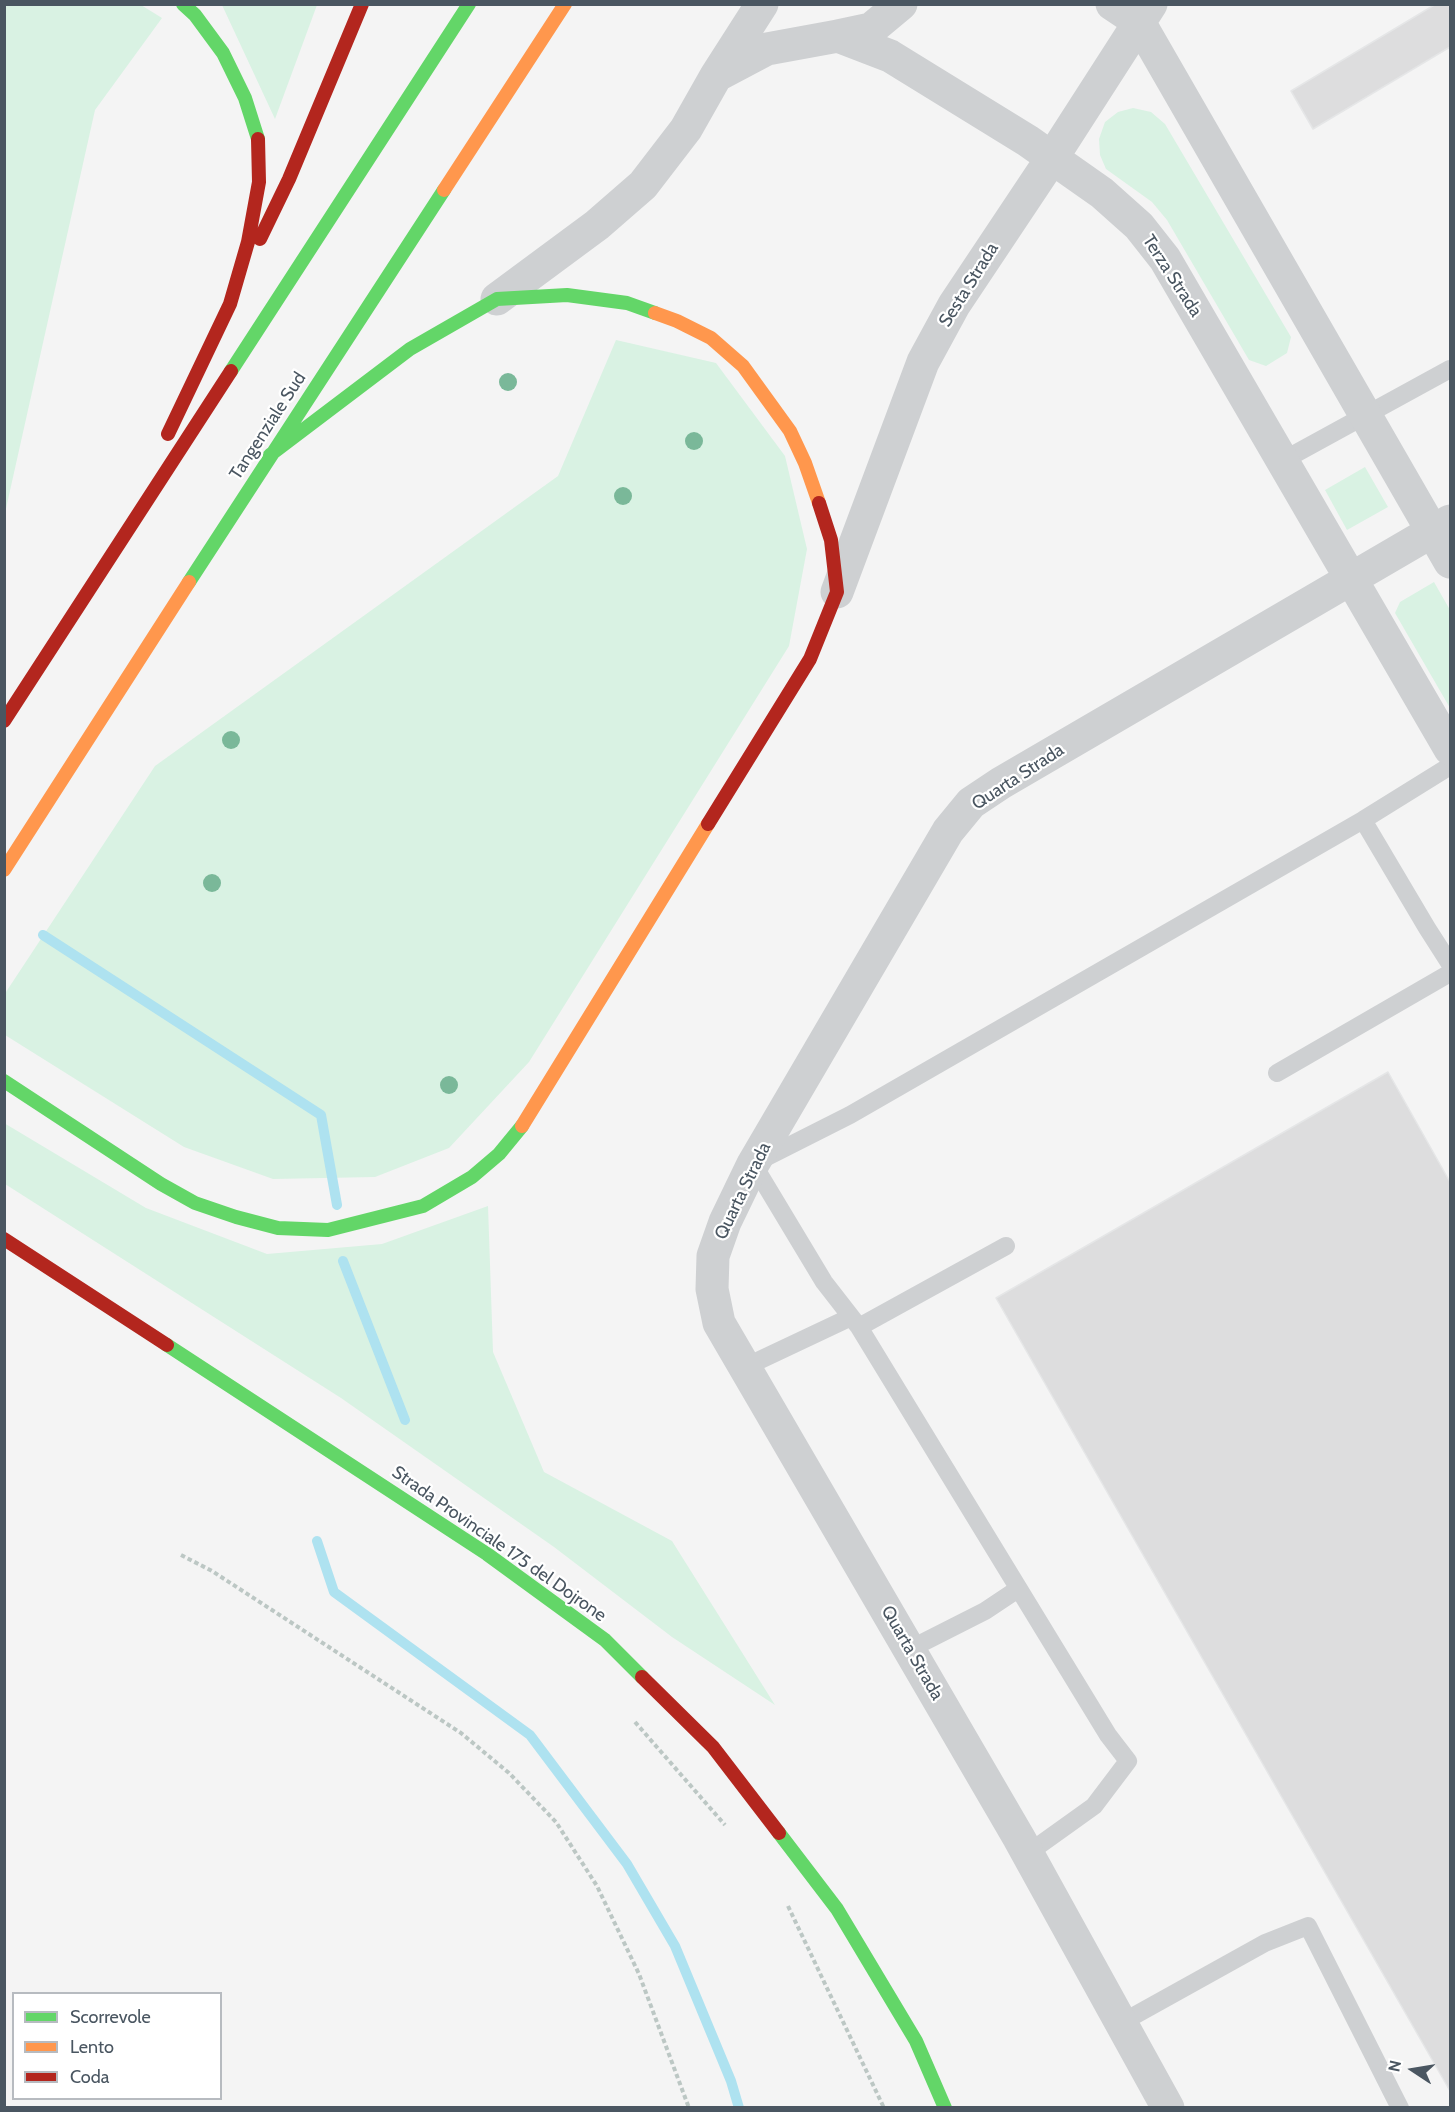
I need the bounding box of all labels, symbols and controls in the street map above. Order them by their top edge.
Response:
street label: Terza Strada [1138,231,1206,321]
street label: Sesta Strada [935,239,1003,331]
street label: Tangenziale Sud [225,368,311,484]
street label: Quarta Strada [968,739,1068,815]
street label: Quarta Strada [710,1139,776,1243]
street label: Strada Provinciale 175 del Dojrone [388,1461,610,1627]
street label: Quarta Strada [876,1602,948,1704]
legend [12,1992,222,2100]
text: Scorrevole [70,2006,151,2028]
text: Lento [70,2036,114,2058]
north arrow [1383,2040,1443,2100]
text: N [1384,2059,1405,2074]
text: Coda [70,2066,109,2088]

